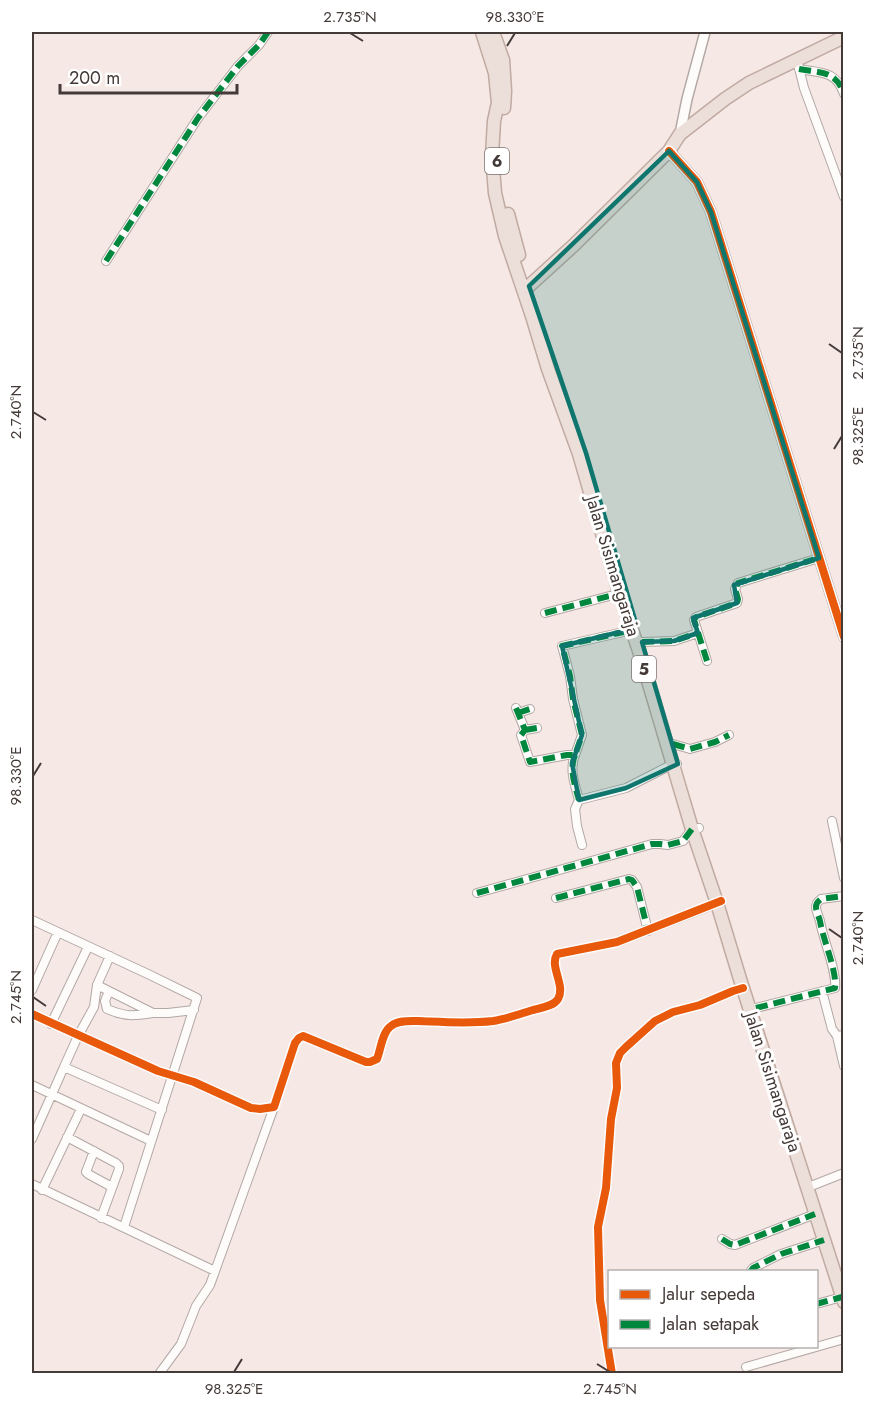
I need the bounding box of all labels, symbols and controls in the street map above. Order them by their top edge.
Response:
text: 2.735°N [323,6,377,28]
text: 98.330°E [486,6,544,28]
scale bar [60,57,237,95]
text: 200 m [69,65,120,91]
road number: 6 [485,148,509,174]
text: 2.735°N [847,326,869,380]
text: 2.740°N [5,385,27,439]
text: 98.325°E [847,407,869,465]
street label: Jalan Sisimangaraja [579,490,647,640]
road number: 5 [632,656,656,682]
text: 98.330°E [5,747,27,805]
text: 2.740°N [847,911,869,965]
text: 2.745°N [5,970,27,1024]
street label: Jalan Sisimangaraja [737,1007,808,1156]
legend [608,1270,818,1348]
text: Jalur sepeda [660,1281,755,1307]
text: Jalan setapak [660,1311,759,1337]
text: 98.325°E [205,1378,263,1400]
text: 2.745°N [583,1378,637,1400]

